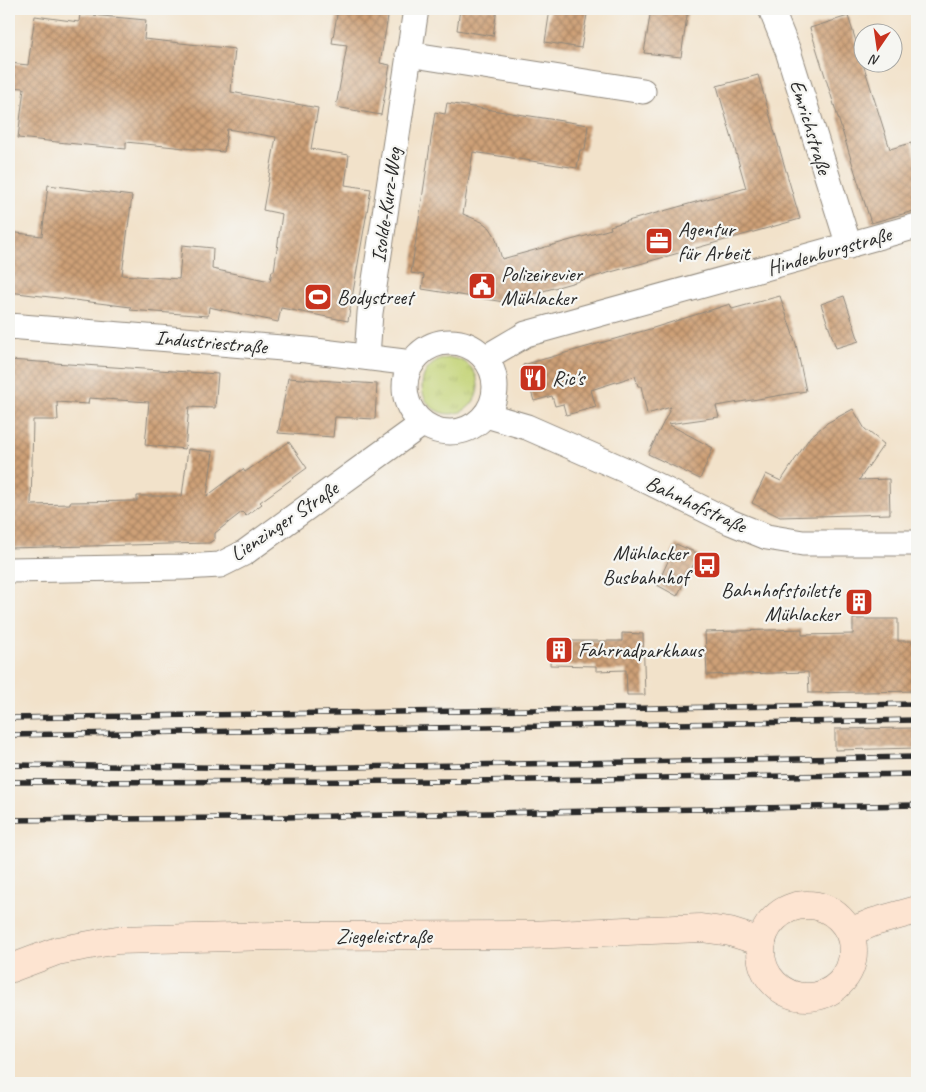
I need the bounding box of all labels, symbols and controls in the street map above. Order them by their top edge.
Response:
north arrow [854,22,904,72]
text: N [867,50,881,69]
street label: Emrichstraße [784,77,838,179]
street label: Isolde-Kurz-Weg [365,144,407,264]
place label: Agentur für Arbeit [678,216,752,266]
street label: Hindenburgstraße [764,220,896,281]
office icon: Agentur für Arbeit [644,226,674,256]
place label: Polizeirevier Mühlacker [501,261,583,311]
public building icon: Polizeirevier Mühlacker [467,271,497,301]
sports icon: Bodystreet [303,282,333,312]
place label: Bodystreet [337,284,416,310]
street label: Industriestraße [154,324,270,360]
restaurant icon: Ric's [518,363,548,393]
place label: Ric's [552,365,586,391]
street label: Bahnhofstraße [642,469,752,539]
street label: Lienzinger Straße [225,474,345,567]
place label: Mühlacker Busbahnhof [603,540,693,590]
bus stop icon: Mühlacker Busbahnhof [692,550,722,580]
place label: Bahnhofstoilette Mühlacker [721,577,841,627]
building icon: Bahnhofstoilette Mühlacker [844,587,874,617]
building icon: Fahrradparkhaus [544,635,574,665]
place label: Fahrradparkhaus [578,637,705,663]
street label: Ziegeleistraße [336,923,434,949]

